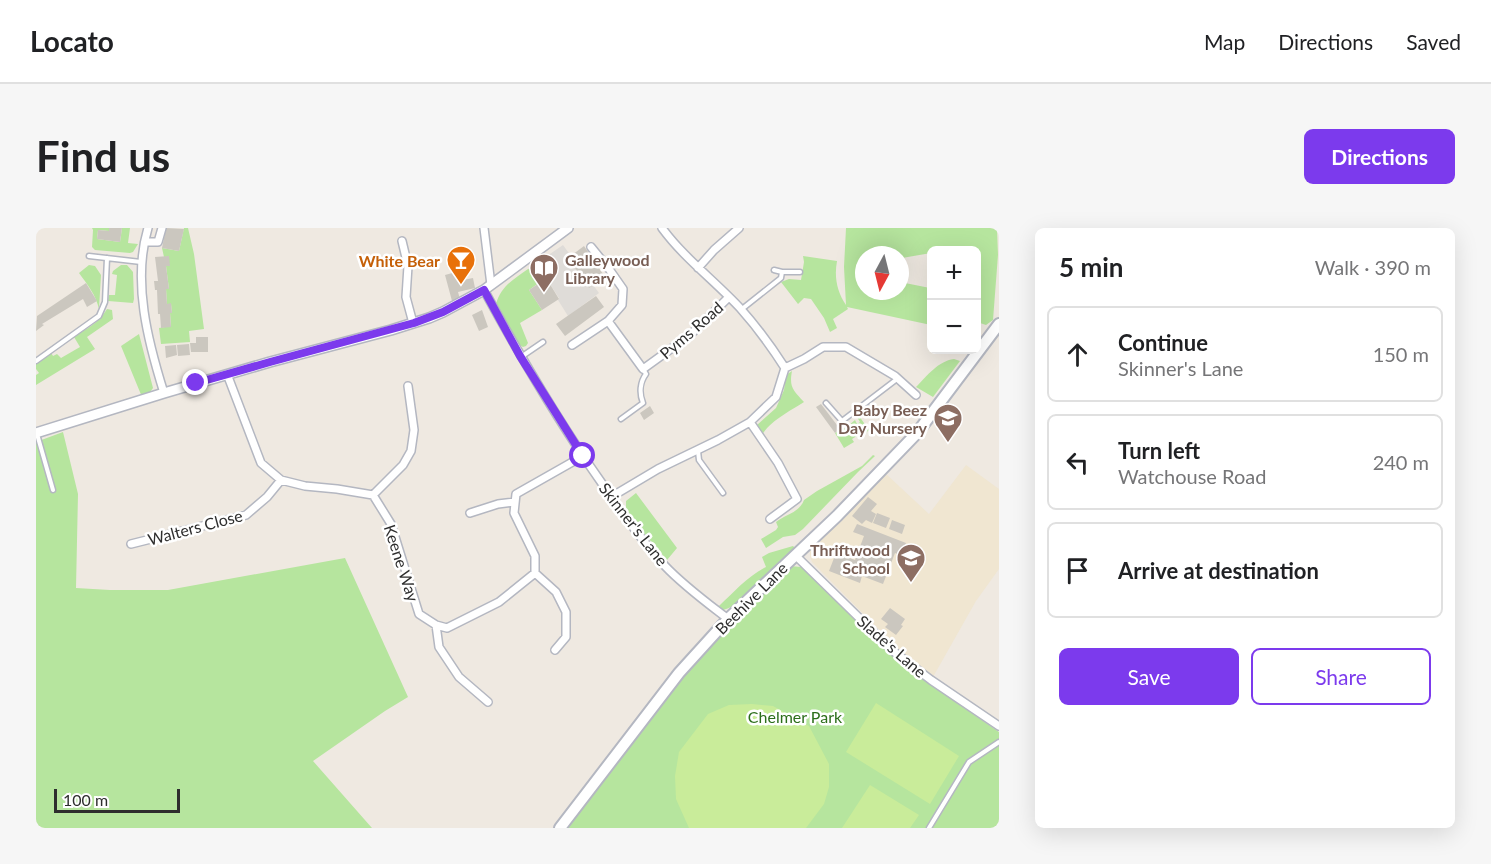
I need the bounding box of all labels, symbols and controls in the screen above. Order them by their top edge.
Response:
text: Locato [30,24,114,58]
text: Map [1204,29,1245,54]
text: Directions [1278,29,1373,54]
text: Saved [1406,29,1461,54]
button: Directions [1304,129,1455,184]
text: Find us [36,131,170,181]
bar icon: White Bear [445,244,477,286]
north arrow [855,246,909,300]
map controls [927,246,981,354]
button: + [927,246,981,300]
place label: Galleywood Library [565,250,650,287]
place label: White Bear [359,251,440,270]
text: 5 min [1059,251,1123,283]
library icon: Galleywood Library [528,252,560,294]
text: Walk · 390 m [1315,255,1431,279]
street label: Pyms Road [656,297,726,363]
button: − [927,300,981,354]
text: Continue [1118,329,1208,356]
icon: ahead [1061,338,1094,371]
text: 150 m [1373,342,1429,366]
text: Skinner's Lane [1118,356,1243,380]
route end [182,369,208,395]
place label: Baby Beez Day Nursery [838,400,928,437]
school or university icon: Baby Beez Day Nursery [932,402,964,444]
text: Turn left [1118,437,1200,464]
route start [569,442,595,468]
icon: left [1061,446,1094,479]
text: 240 m [1373,450,1429,474]
text: Watchouse Road [1118,464,1266,488]
street label: Skinner's Lane [596,479,672,569]
street label: Walters Close [146,505,244,549]
street label: Keene Way [381,522,424,605]
place label: Thriftwood School [810,540,890,577]
school or university icon: Thriftwood School [895,542,927,584]
icon: arrive [1061,554,1094,587]
text: Arrive at destination [1118,557,1319,584]
street label: Beehive Lane [711,558,791,638]
street label: Slade's Lane [854,611,930,681]
button: Save [1059,648,1239,705]
button: Share [1251,648,1431,705]
park label: Chelmer Park [748,707,843,726]
scale bar [54,786,180,814]
text: 100 m [63,790,108,809]

